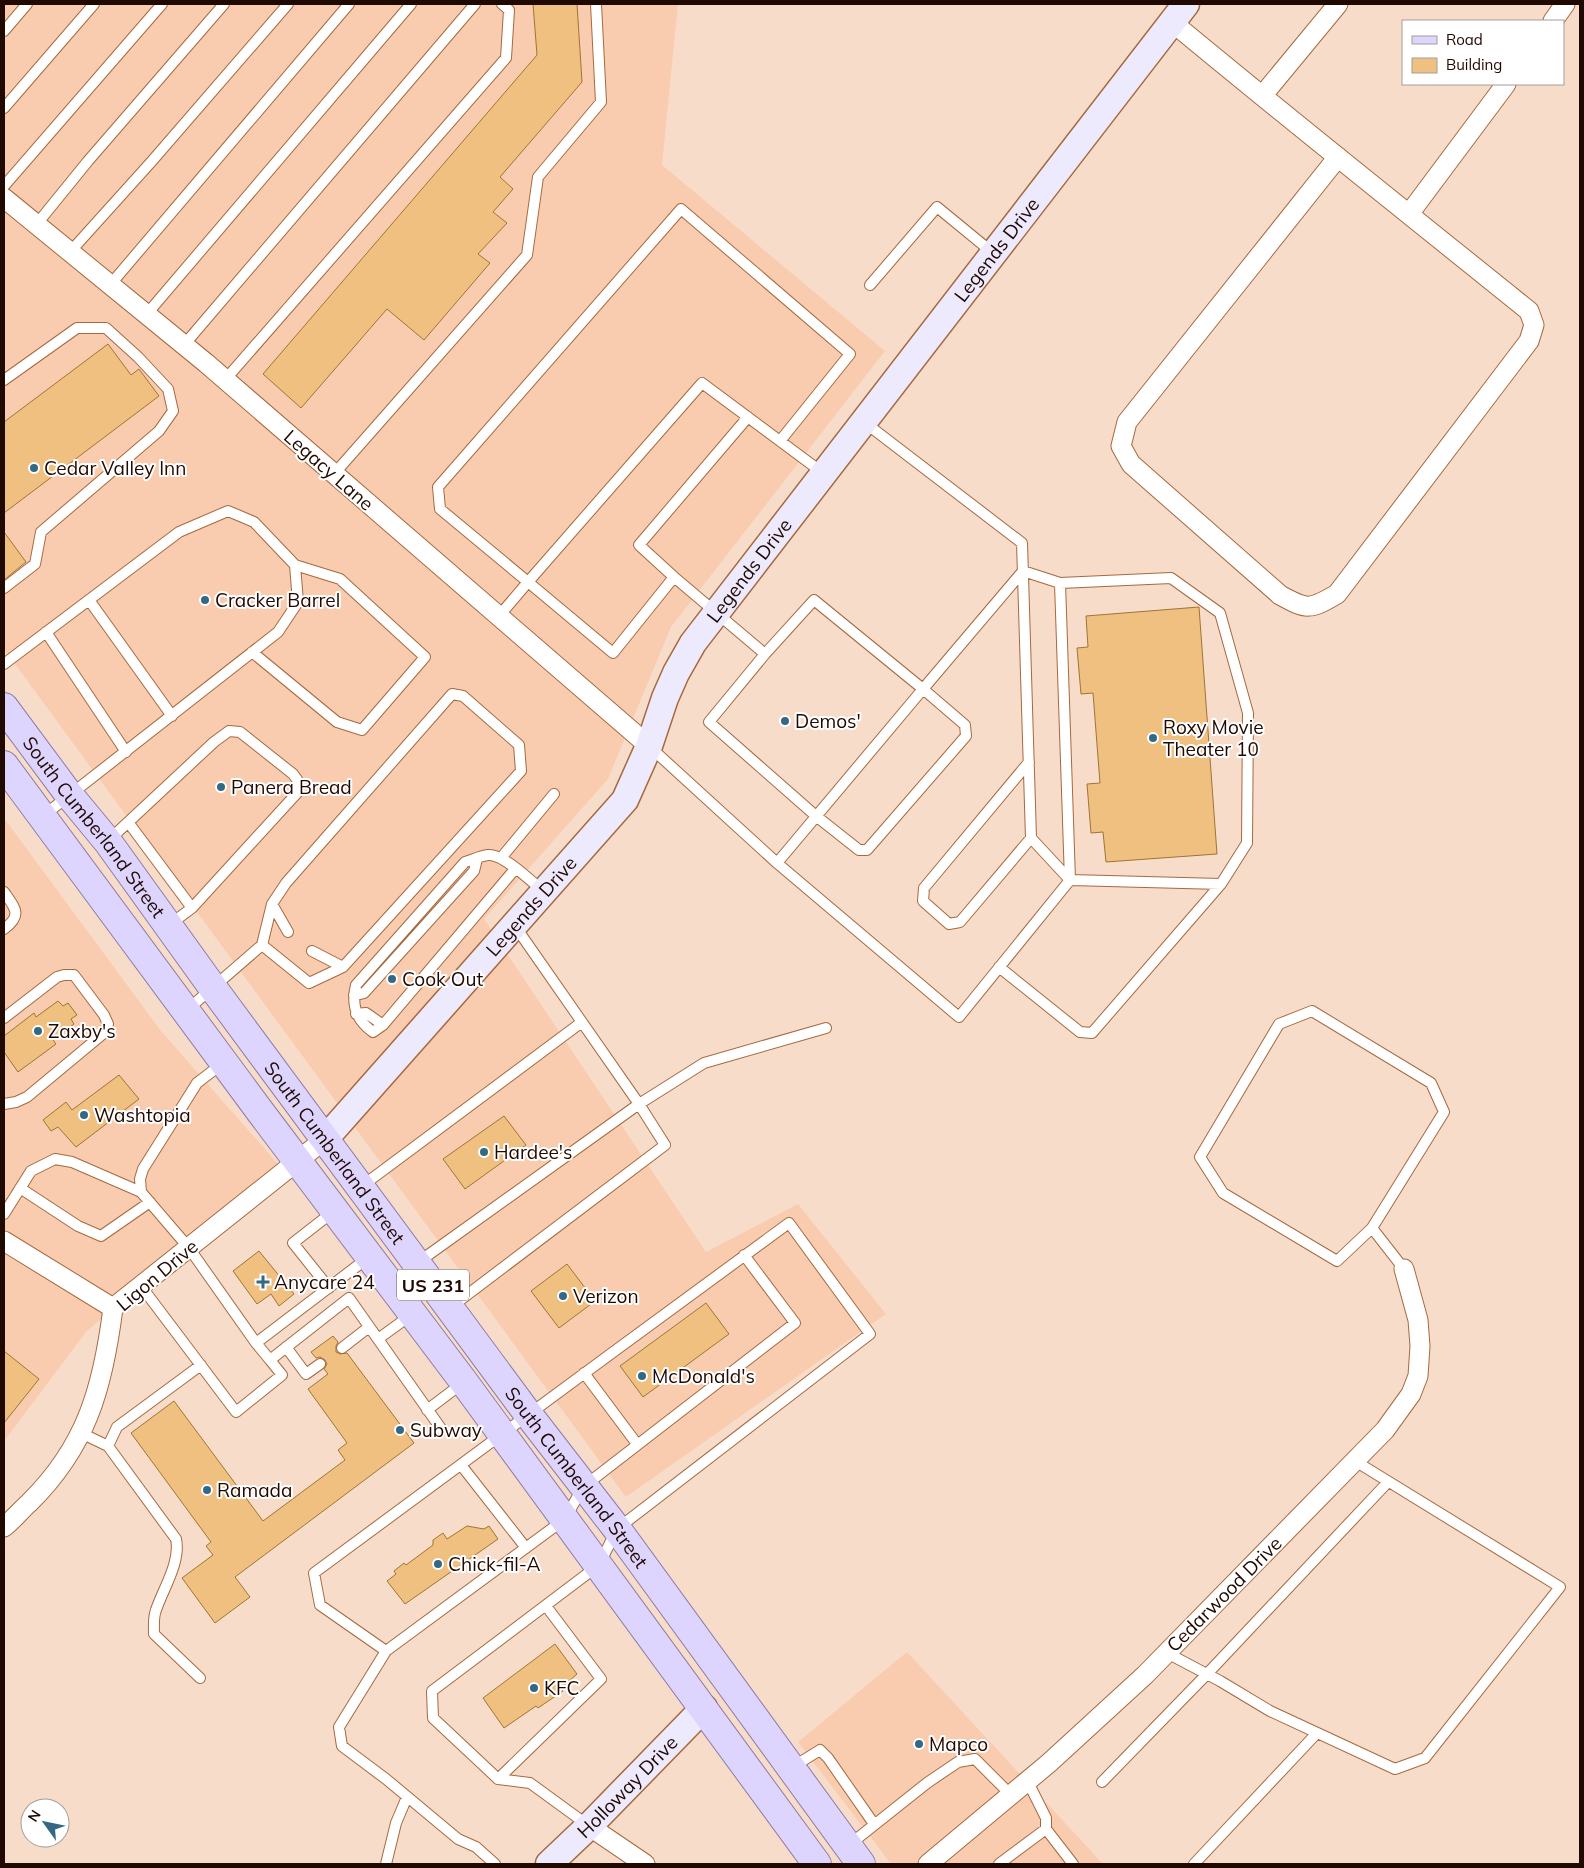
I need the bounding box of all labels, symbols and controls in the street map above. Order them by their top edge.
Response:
legend [1402,20,1564,85]
text: Road [1446,30,1483,49]
text: Building [1446,55,1502,74]
street label: Legends Drive [949,193,1044,307]
street label: Legacy Lane [279,424,379,516]
place label: Cedar Valley Inn [44,456,186,480]
marker: Cedar Valley Inn [28,462,40,474]
street label: Legends Drive [701,513,797,627]
place label: Cracker Barrel [215,588,340,612]
marker: Cracker Barrel [199,594,211,606]
place label: Demos' [795,709,861,733]
marker: Demos' [779,715,791,727]
place label: Roxy Movie Theater 10 [1163,715,1264,761]
street label: South Cumberland Street [18,731,171,923]
marker: Roxy Movie Theater 10 [1147,732,1159,744]
place label: Panera Bread [231,775,352,799]
marker: Panera Bread [215,781,227,793]
street label: Legends Drive [481,851,582,961]
place label: Cook Out [402,967,483,991]
marker: Cook Out [386,973,398,985]
place label: Zaxby's [48,1019,116,1043]
marker: Zaxby's [32,1025,44,1037]
street label: South Cumberland Street [259,1056,410,1249]
place label: Washtopia [94,1103,191,1127]
marker: Washtopia [78,1109,90,1121]
place label: Hardee's [494,1140,572,1164]
marker: Hardee's [478,1146,490,1158]
street label: Ligon Drive [111,1234,203,1316]
place label: Anycare 24 [274,1270,375,1294]
road number: US 231 [397,1270,469,1300]
marker: Anycare 24 [256,1275,270,1289]
place label: Verizon [573,1284,639,1308]
marker: Verizon [557,1290,569,1302]
place label: McDonald's [652,1364,755,1388]
marker: McDonald's [636,1370,648,1382]
street label: South Cumberland Street [500,1382,654,1573]
place label: Subway [410,1418,482,1442]
marker: Subway [394,1424,406,1436]
place label: Ramada [217,1478,292,1502]
marker: Ramada [201,1484,213,1496]
street label: Cedarwood Drive [1161,1531,1287,1657]
place label: Chick-fil-A [448,1552,541,1576]
marker: Chick-fil-A [432,1558,444,1570]
place label: KFC [544,1676,579,1700]
marker: KFC [528,1682,540,1694]
street label: Holloway Drive [572,1730,683,1843]
place label: Mapco [929,1732,988,1756]
marker: Mapco [913,1738,925,1750]
north arrow [20,1798,70,1848]
text: N [24,1807,45,1825]

